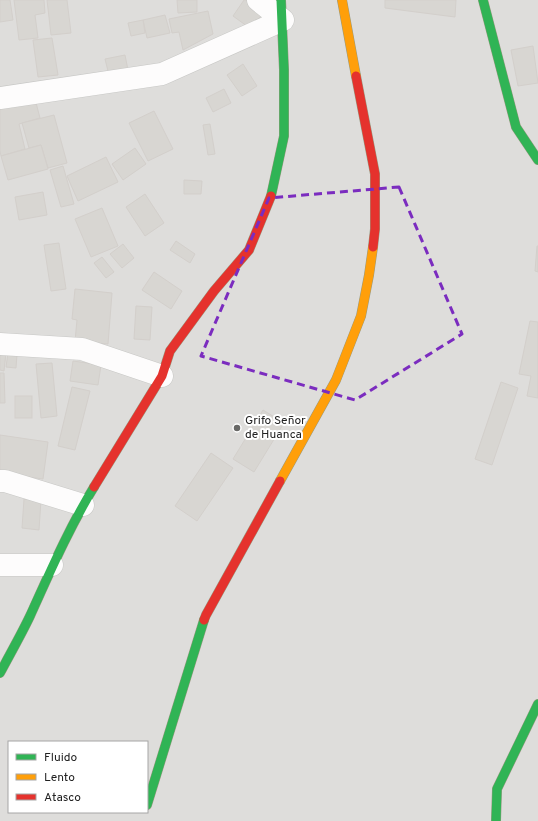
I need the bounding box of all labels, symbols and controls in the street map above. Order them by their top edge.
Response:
place label: Grifo Señor de Huanca [245,413,306,443]
marker: Grifo Señor de Huanca [232,423,242,433]
legend [8,741,148,813]
text: Fluido [44,750,77,766]
text: Lento [44,770,75,786]
text: Atasco [44,790,81,806]

